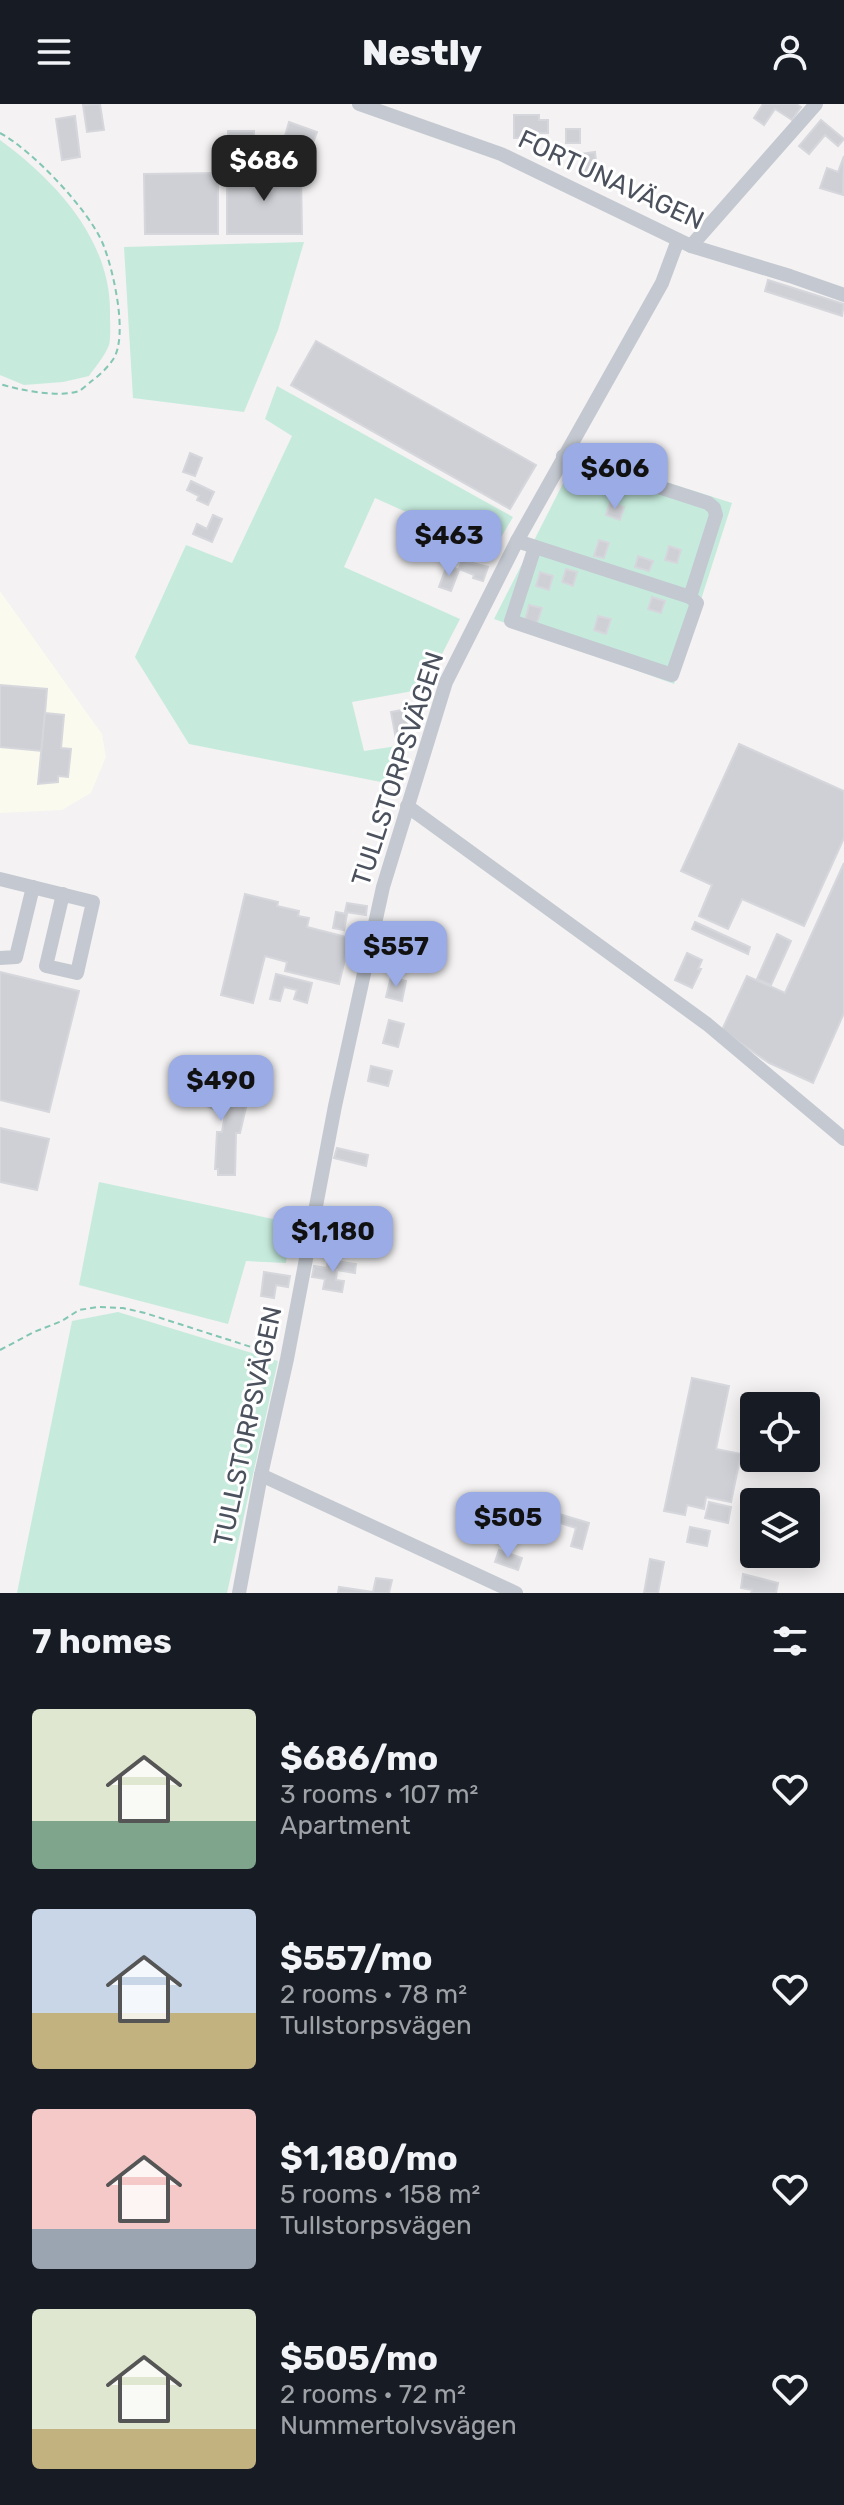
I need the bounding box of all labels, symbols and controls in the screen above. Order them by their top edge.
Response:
icon: menu [32,30,76,74]
icon: person [768,30,812,74]
text: Nestly [362,31,482,74]
street label: FORTUNAVÄGEN [513,123,709,237]
pin: $686 [217,135,311,203]
text: $686 [230,145,298,176]
pin: $606 [568,443,662,511]
text: $606 [581,453,649,484]
pin: $463 [402,510,496,578]
text: $463 [414,520,484,551]
street label: TULLSTORPSVÄGEN [345,648,451,890]
pin: $557 [349,921,443,989]
text: $557 [363,931,429,962]
pin: $490 [174,1055,268,1123]
text: $490 [186,1065,256,1096]
pin: $1,180 [268,1206,398,1274]
text: $1,180 [291,1216,375,1247]
street label: TULLSTORPSVÄGEN [207,1303,289,1549]
map controls [740,1392,820,1568]
button: locate [740,1392,820,1472]
button: layers [740,1488,820,1568]
pin: $505 [461,1492,555,1560]
text: $505 [474,1502,542,1533]
icon: filters [768,1619,812,1663]
text: 7 homes [32,1621,172,1662]
text: $686/mo [280,1738,438,1779]
icon: home [96,1741,192,1837]
icon: heart [768,1767,812,1811]
text: 3 rooms · 107 m² [280,1779,479,1810]
text: Apartment [280,1810,411,1841]
text: $557/mo [280,1938,432,1979]
icon: home [96,1941,192,2037]
icon: heart [768,1967,812,2011]
text: 2 rooms · 78 m² [280,1979,467,2010]
text: Tullstorpsvägen [280,2010,472,2041]
text: $1,180/mo [280,2138,458,2179]
icon: home [96,2141,192,2237]
icon: heart [768,2167,812,2211]
text: 5 rooms · 158 m² [280,2179,480,2210]
text: Tullstorpsvägen [280,2210,472,2241]
text: $505/mo [280,2338,438,2379]
icon: home [96,2341,192,2437]
icon: heart [768,2367,812,2411]
text: 2 rooms · 72 m² [280,2379,466,2410]
text: Nummertolvsvägen [280,2410,517,2441]

